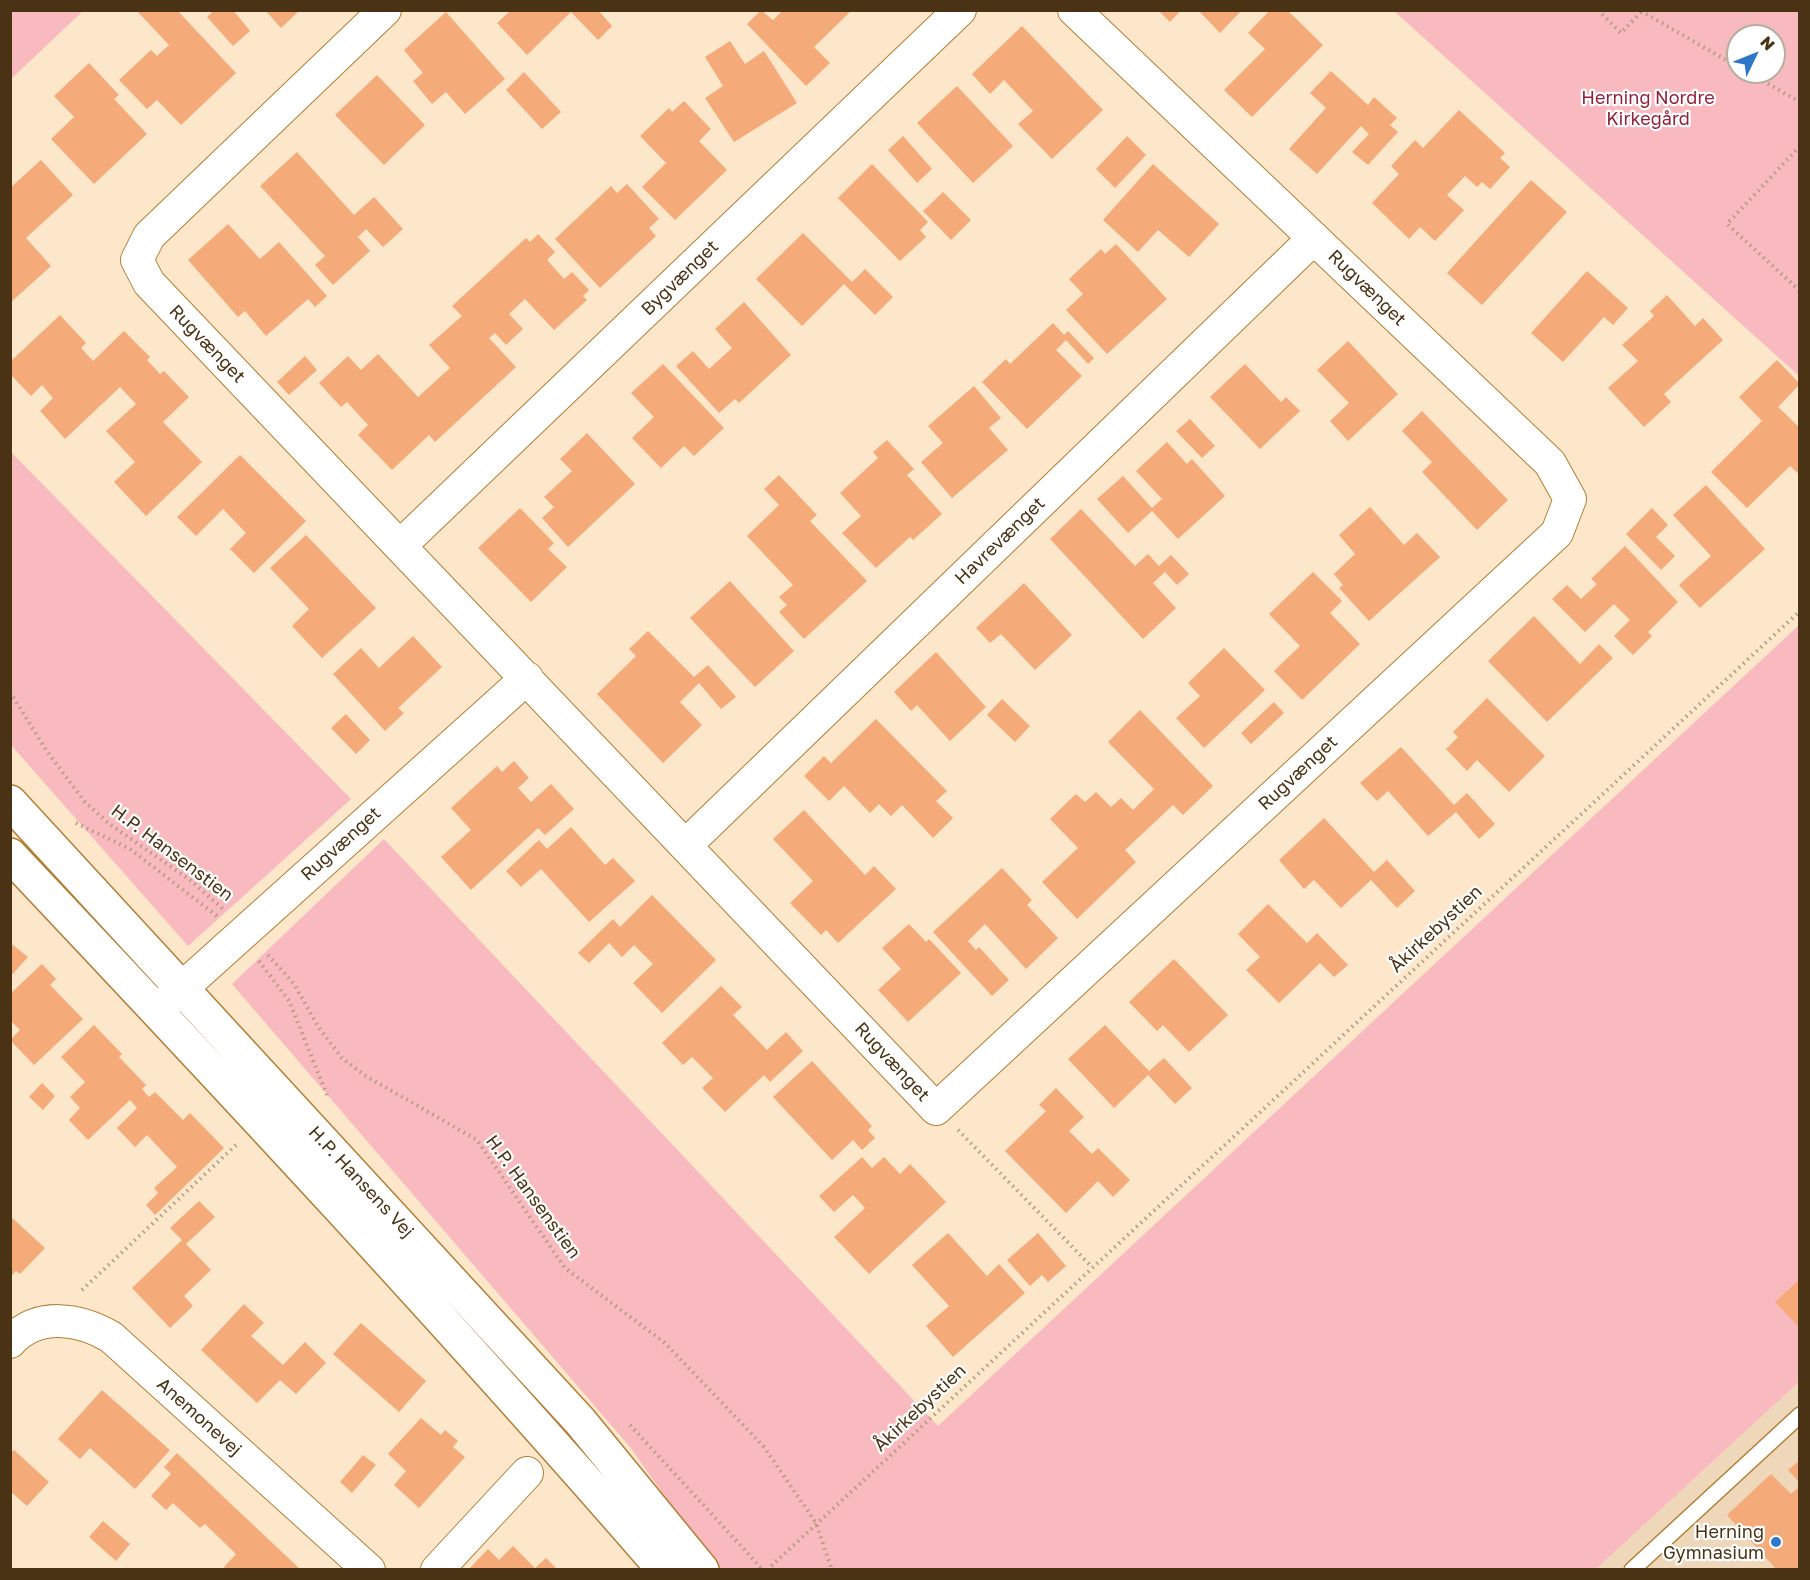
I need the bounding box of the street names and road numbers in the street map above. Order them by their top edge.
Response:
street label: Bygvænget [637,236,723,320]
street label: Rugvænget [1324,246,1410,330]
street label: Rugvænget [165,301,249,387]
street label: Havrevænget [951,493,1049,589]
street label: Rugvænget [1254,731,1342,815]
street label: H.P. Hansenstien [107,800,237,906]
street label: Rugvænget [297,803,385,885]
street label: Åkirkebystien [1385,881,1487,977]
street label: Rugvænget [850,1018,934,1106]
street label: H.P. Hansens Vej [304,1122,418,1242]
street label: H.P. Hansenstien [481,1131,585,1263]
street label: Åkirkebystien [869,1360,971,1456]
street label: Anemonevej [152,1373,246,1461]

